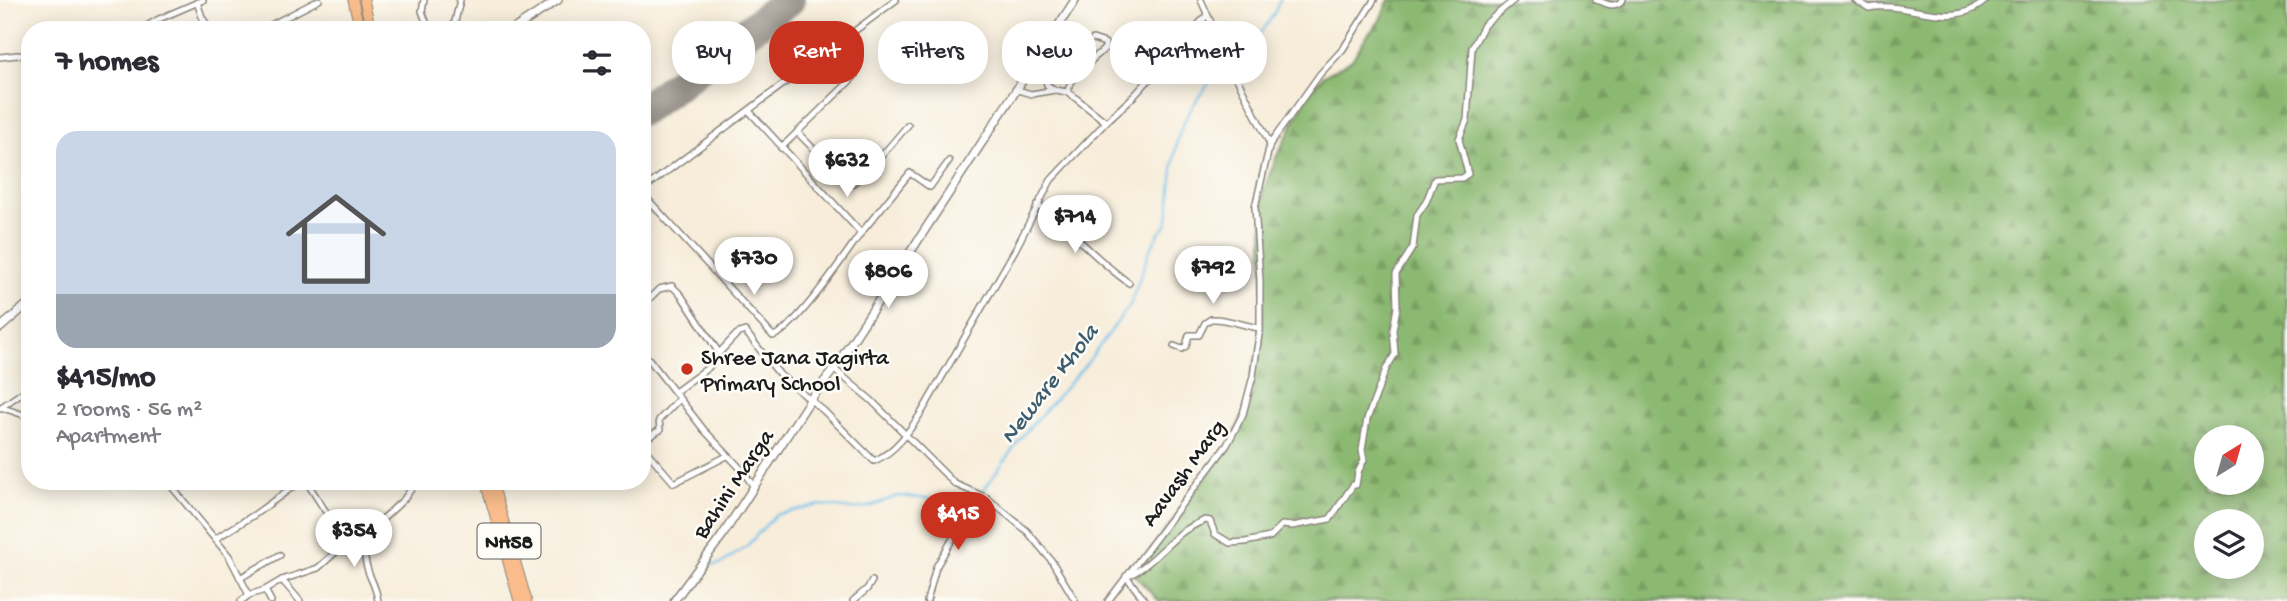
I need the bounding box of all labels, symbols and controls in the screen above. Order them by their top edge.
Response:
chip: Buy [672,21,755,84]
chip: Rent [769,21,864,84]
chip: Filters [878,21,988,84]
chip: New [1002,21,1096,84]
chip: Apartment [1110,21,1267,84]
icon: filters [578,44,616,82]
text: 7 homes [56,46,158,81]
pin: $632 [806,140,888,199]
text: $632 [824,148,870,175]
icon: home [273,176,399,302]
pin: $714 [1034,196,1116,255]
text: $714 [1054,204,1096,231]
pin: $730 [713,238,795,297]
text: $730 [730,246,778,273]
pin: $792 [1172,246,1254,306]
pin: $806 [847,250,929,310]
text: $792 [1190,255,1236,282]
text: $806 [864,259,912,286]
water label: Neware Khola [995,318,1107,451]
place label: Shree Jana Jagirta Primary School [700,346,890,399]
marker: Shree Jana Jagirta Primary School [679,361,695,377]
text: $415/mo [56,362,156,397]
text: 2 rooms · 56 m² [56,397,202,424]
street label: Aavash Marg [1137,415,1233,533]
text: Apartment [56,424,160,451]
street label: Bahini Marga [688,424,782,546]
north arrow [2194,425,2264,495]
map controls [2194,425,2264,579]
pin: $415 [917,492,999,552]
text: $415 [937,501,979,528]
button: layers [2194,509,2264,579]
pin: $354 [313,510,395,569]
text: $354 [331,518,377,545]
road number: NH58 [477,524,540,558]

